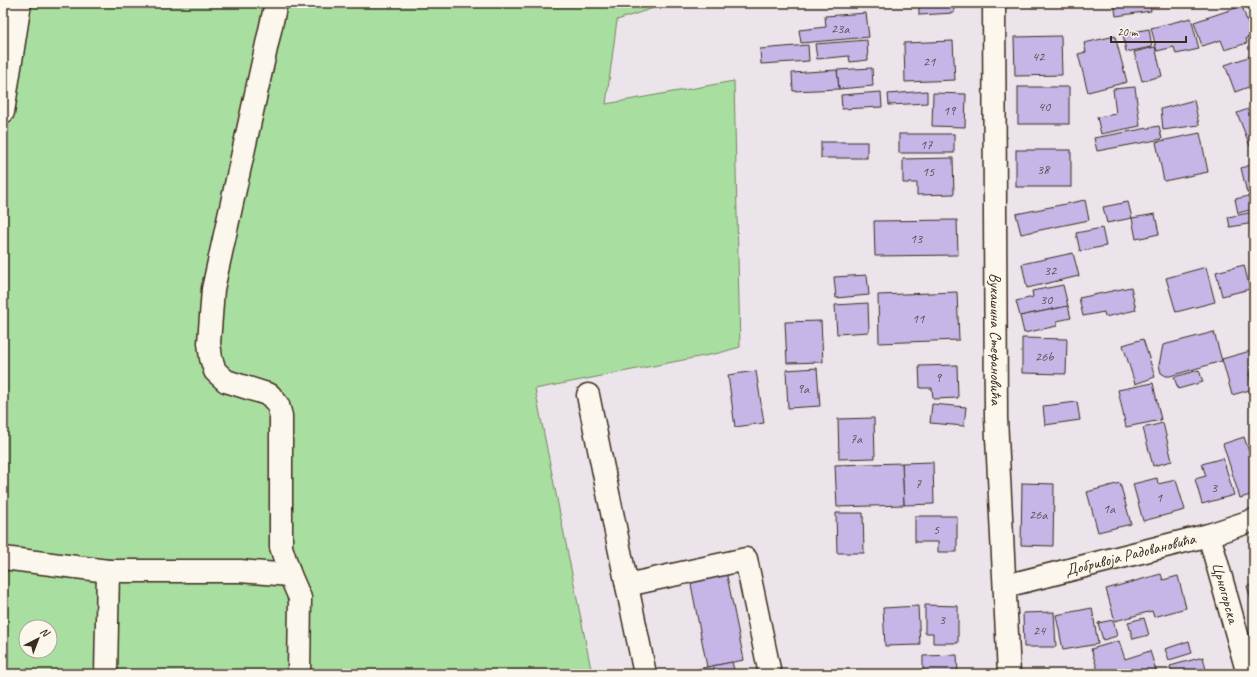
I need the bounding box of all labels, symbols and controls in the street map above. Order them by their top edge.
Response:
scale bar [1111,18,1186,44]
house number: 23a [831,20,850,37]
text: 20 m [1117,24,1139,40]
house number: 42 [1032,48,1046,65]
house number: 21 [923,53,936,70]
house number: 40 [1038,98,1052,115]
house number: 19 [943,102,957,119]
house number: 17 [920,136,933,153]
house number: 38 [1037,161,1051,178]
house number: 15 [922,163,935,180]
house number: 13 [910,230,924,247]
house number: 32 [1044,262,1058,279]
street label: Вукашина Стефановића [985,273,1006,406]
house number: 30 [1040,291,1054,308]
house number: 11 [912,310,925,327]
house number: 26b [1035,348,1054,365]
house number: 9 [935,369,943,386]
house number: 9a [797,380,810,397]
house number: 7a [850,430,863,447]
house number: 7 [915,475,922,492]
house number: 3 [1211,479,1219,496]
house number: 1 [1156,489,1163,506]
house number: 1a [1103,500,1116,517]
house number: 26a [1029,506,1048,523]
house number: 5 [933,521,940,538]
street label: Добривоја Радовановића [1063,529,1198,581]
street label: Црногорска [1207,560,1244,627]
house number: 3 [939,611,947,628]
north arrow [18,619,58,659]
house number: 24 [1033,622,1047,639]
text: N [37,624,54,641]

